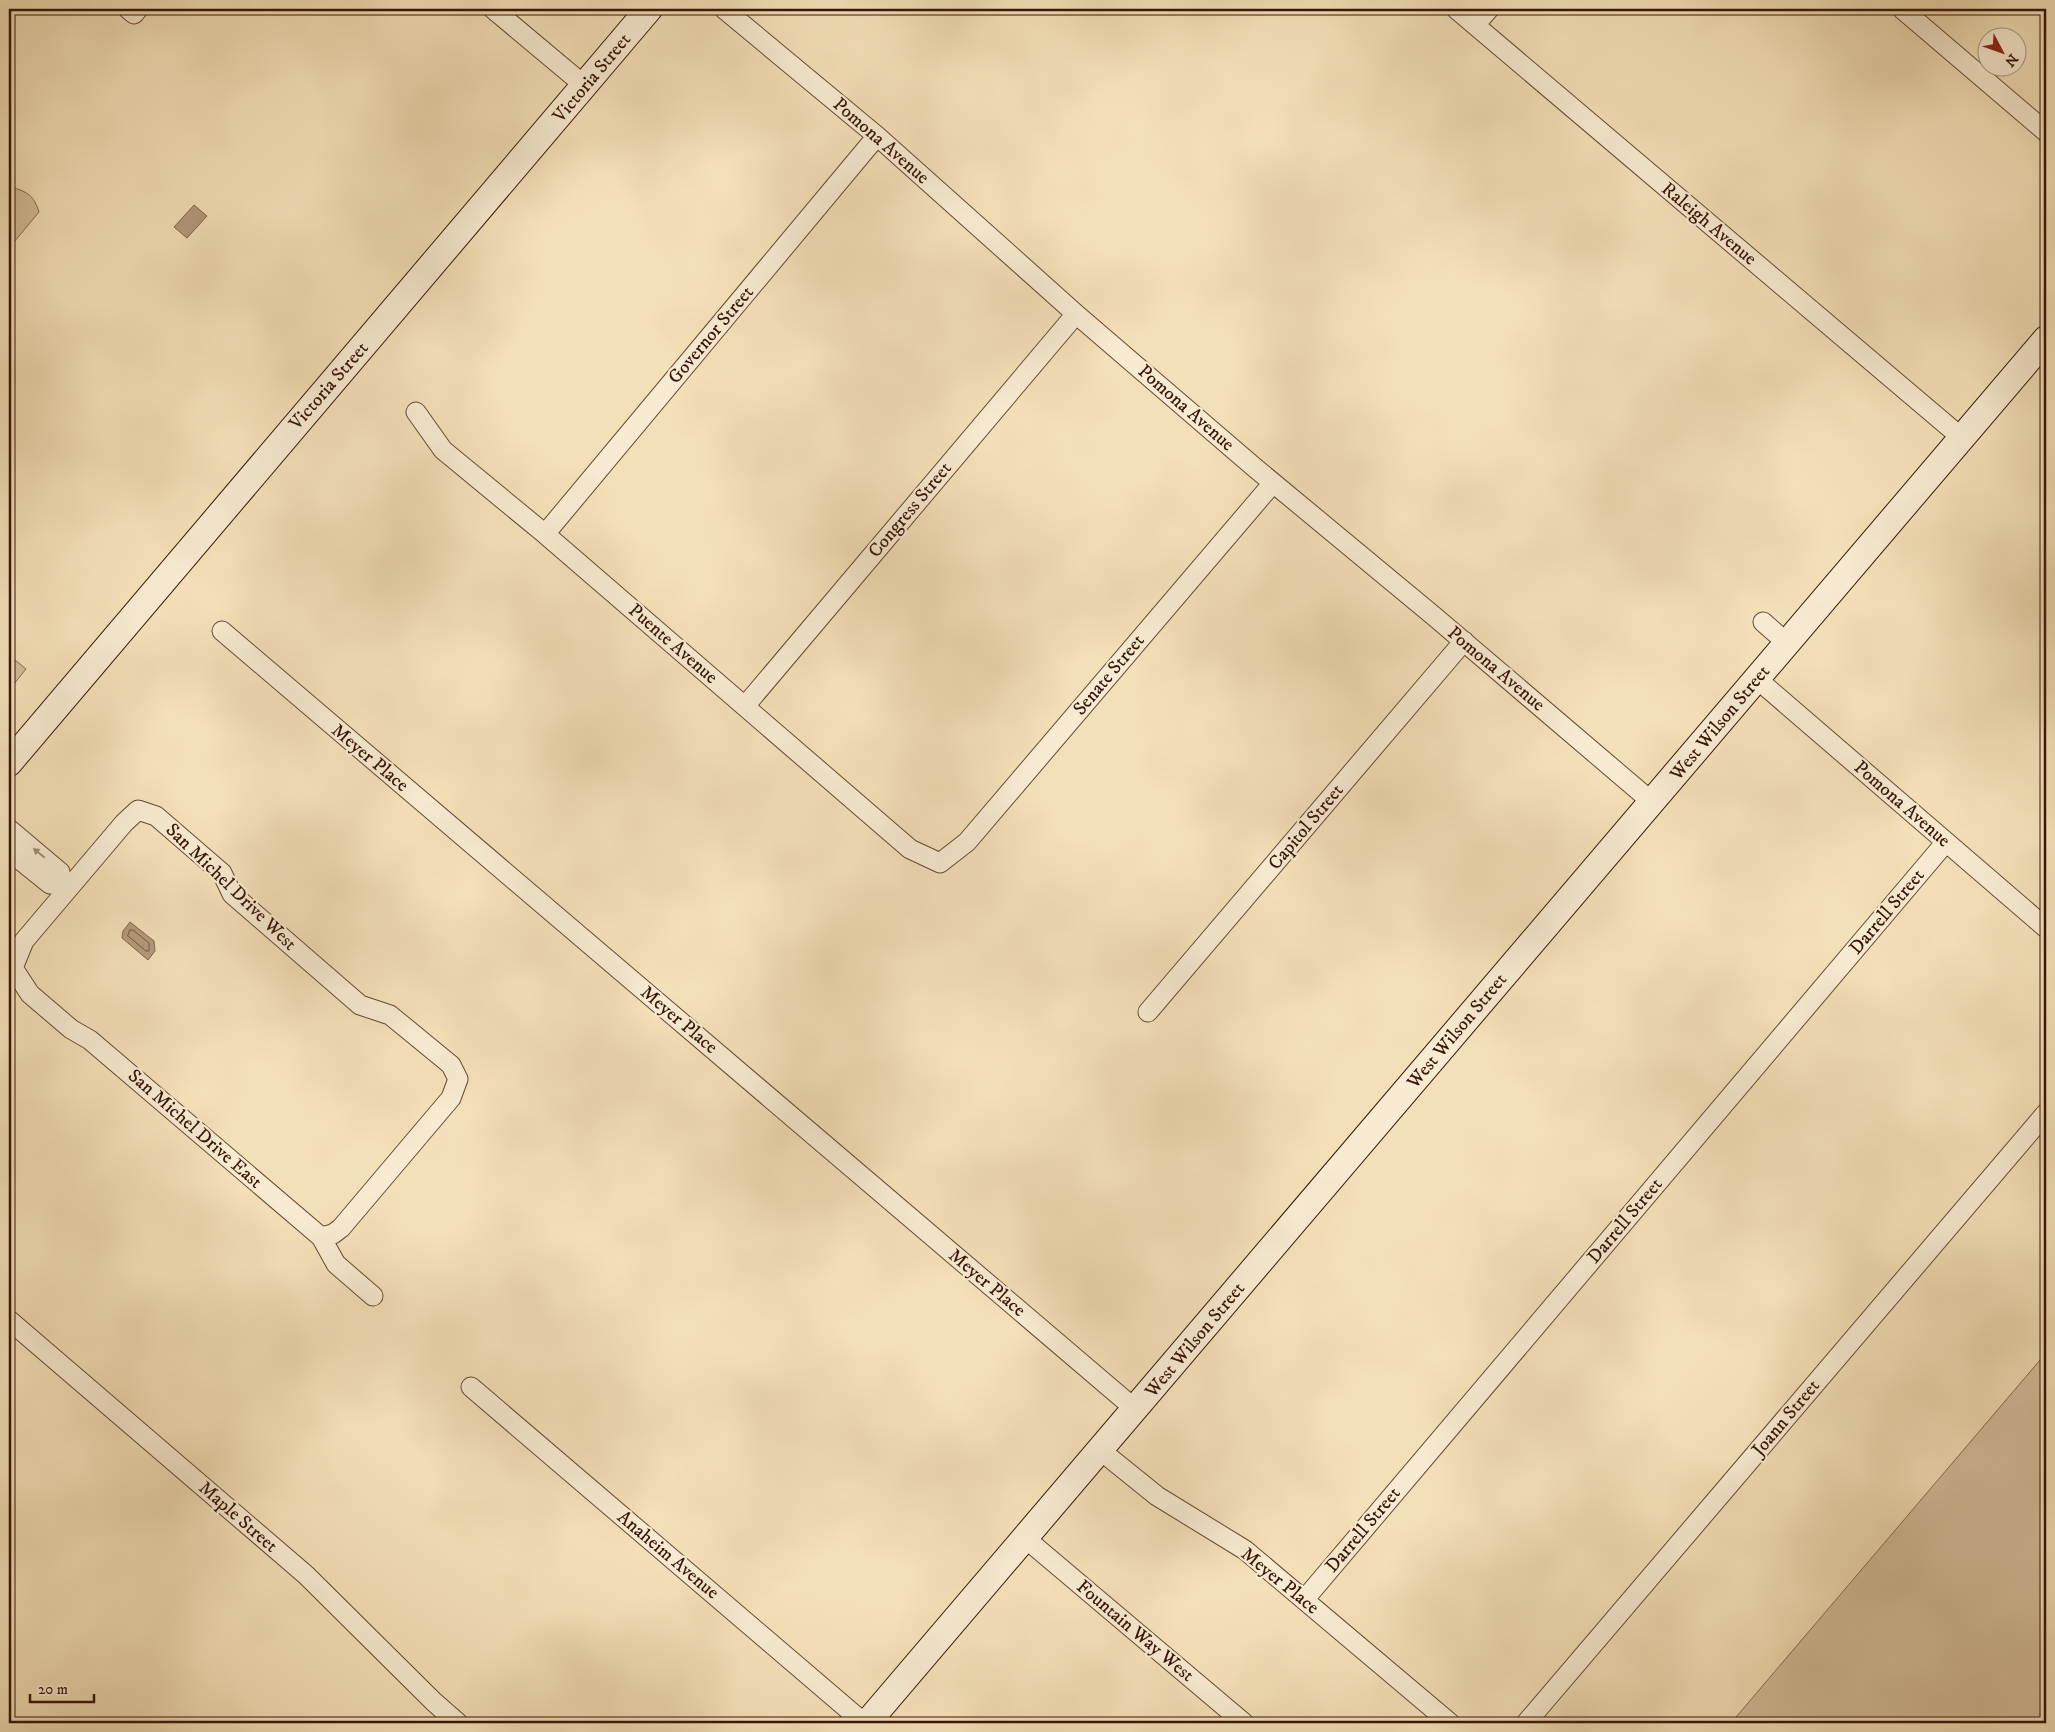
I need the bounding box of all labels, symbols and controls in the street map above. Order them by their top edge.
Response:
north arrow [1978,28,2028,78]
street label: Victoria Street [547,29,636,128]
text: N [2000,50,2022,70]
street label: Pomona Avenue [828,93,934,189]
street label: Raleigh Avenue [1657,178,1761,271]
street label: Governor Street [663,281,759,389]
street label: Victoria Street [284,337,374,436]
street label: Pomona Avenue [1133,360,1239,456]
street label: Congress Street [863,458,957,562]
street label: Puente Avenue [624,599,722,689]
street label: Pomona Avenue [1443,622,1550,717]
street label: Senate Street [1068,630,1150,720]
street label: West Wilson Street [1664,661,1775,786]
street label: Meyer Place [327,719,413,797]
street label: Pomona Avenue [1849,756,1955,852]
street label: Capitol Street [1263,779,1349,875]
street label: San Michel Drive West [161,819,301,955]
one-way arrow [32,848,45,859]
street label: Darrell Street [1845,865,1929,959]
street label: West Wilson Street [1401,969,1512,1094]
street label: Meyer Place [636,981,722,1059]
street label: San Michel Drive East [123,1064,267,1194]
street label: Darrell Street [1583,1174,1667,1268]
street label: Meyer Place [944,1244,1030,1322]
street label: West Wilson Street [1139,1278,1250,1403]
street label: Joann Street [1746,1375,1825,1463]
street label: Maple Street [194,1476,282,1558]
street label: Darrell Street [1321,1483,1405,1577]
street label: Anaheim Avenue [612,1506,724,1604]
street label: Meyer Place [1236,1543,1324,1620]
street label: Fountain Way West [1072,1575,1198,1687]
scale bar [30,1672,94,1704]
text: 20 m [38,1680,68,1699]

